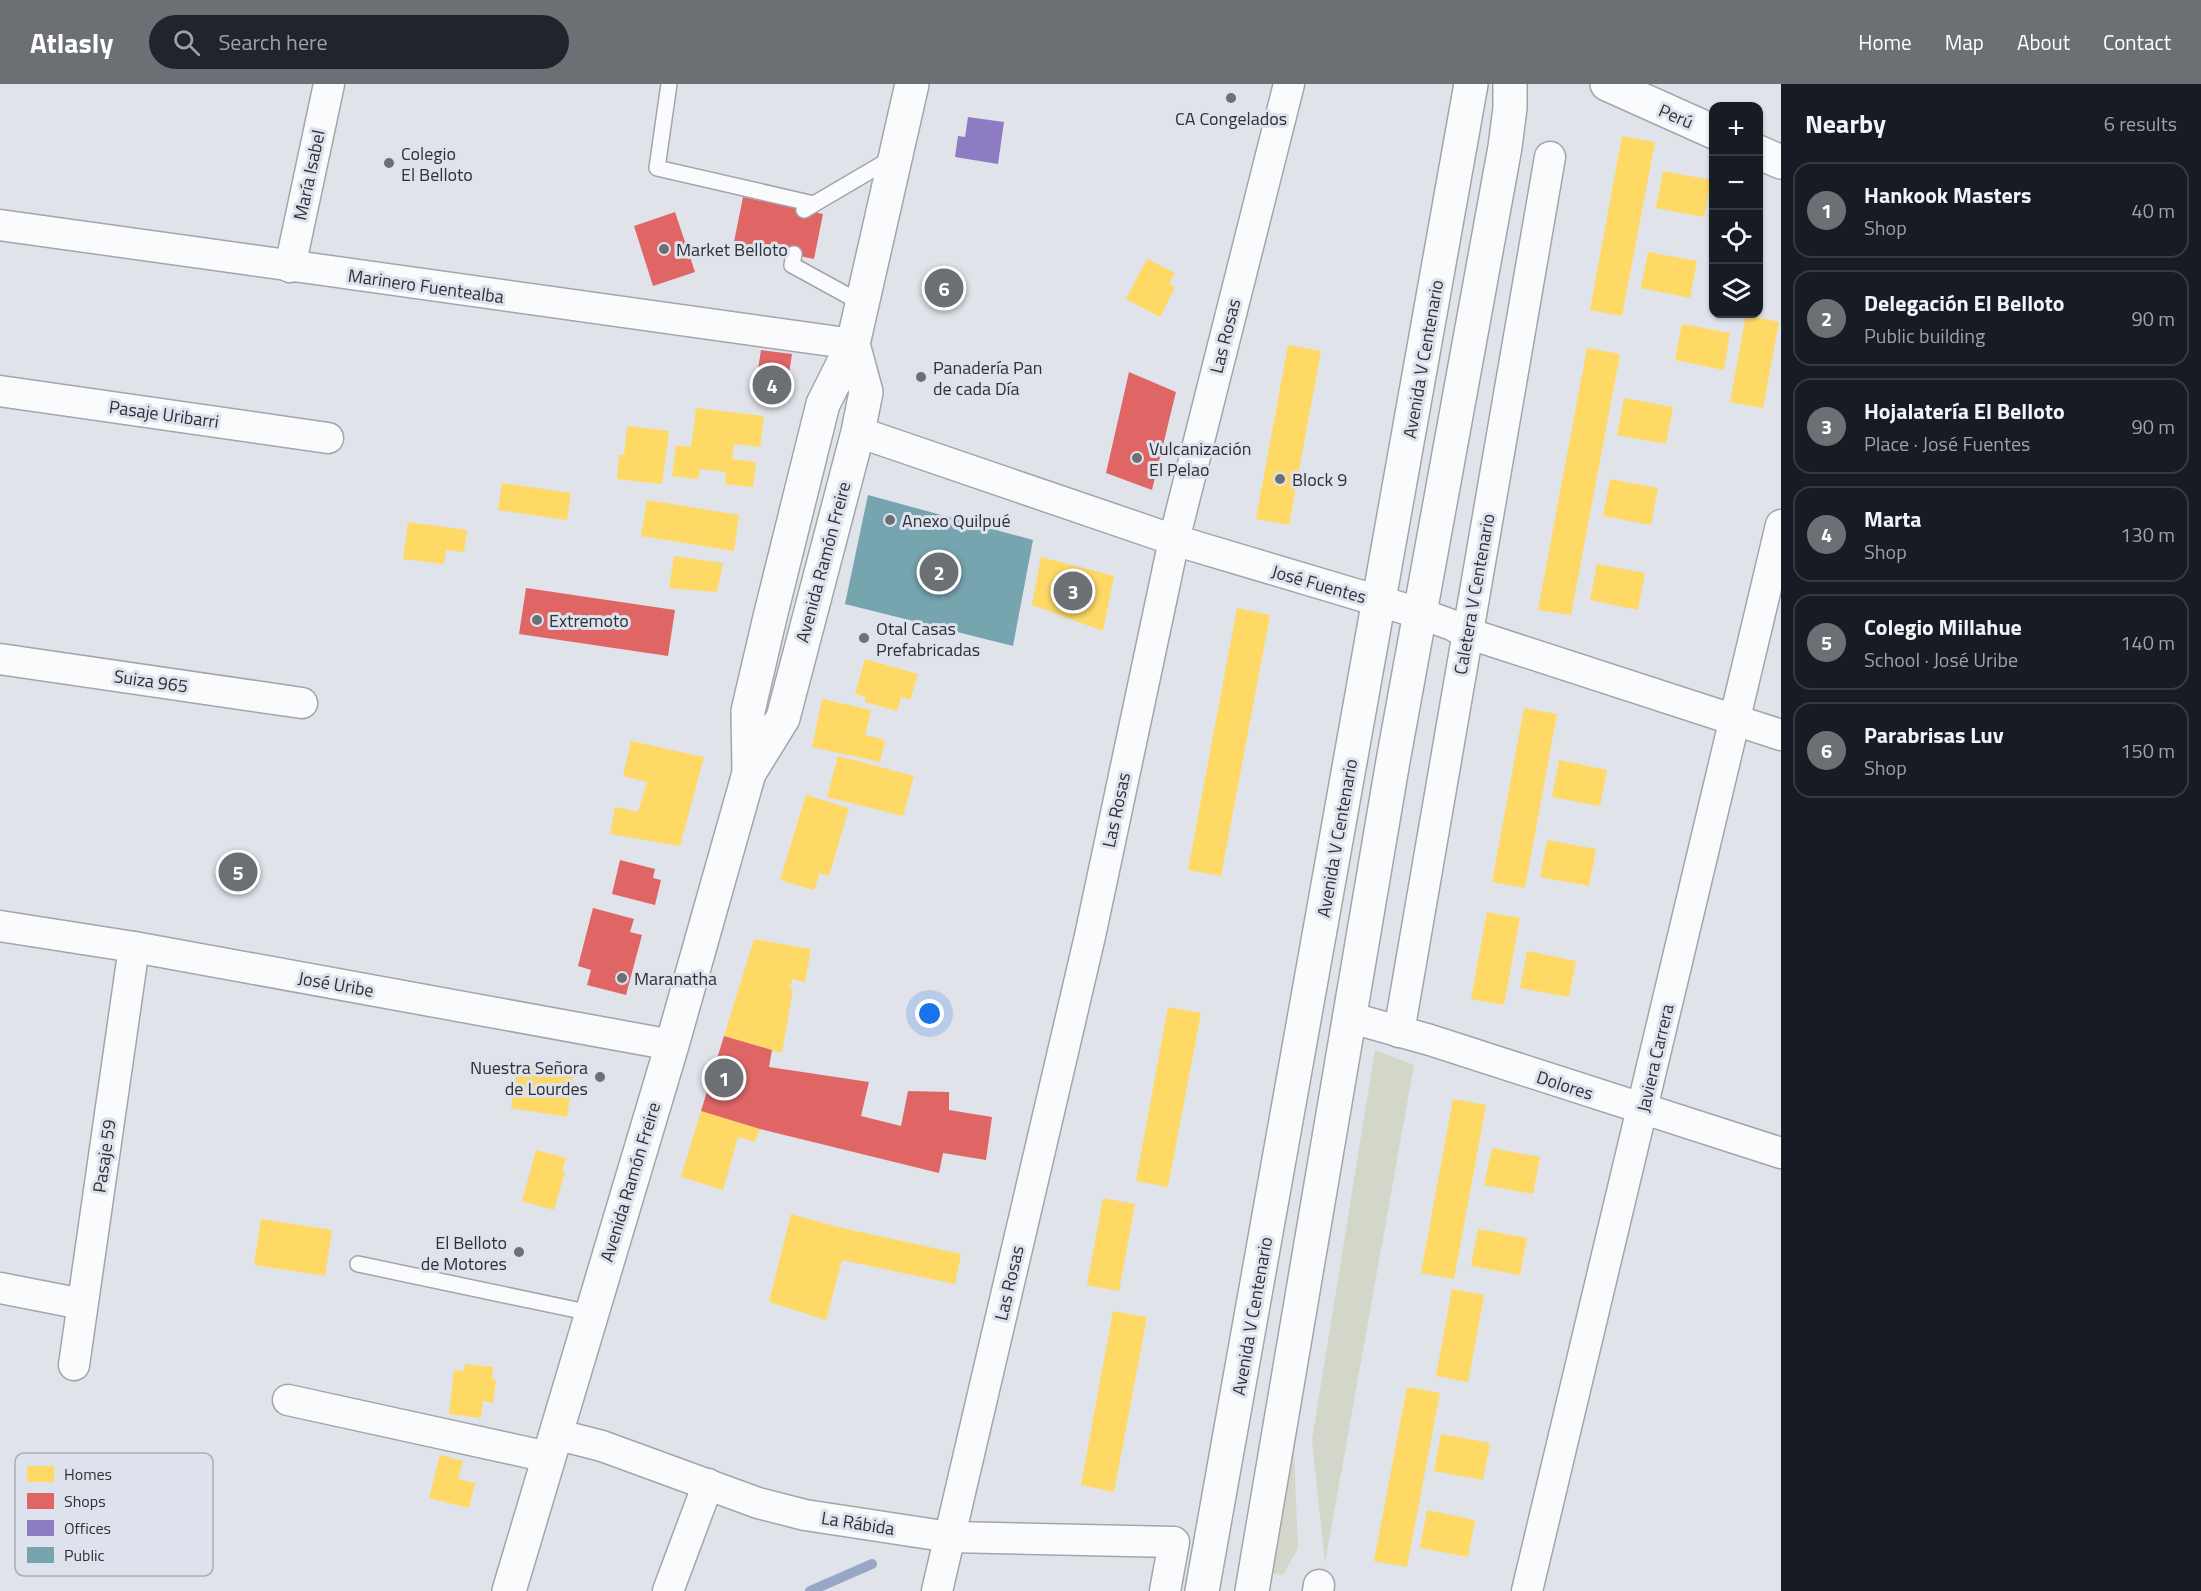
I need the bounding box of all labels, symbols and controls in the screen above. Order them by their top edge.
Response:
search box [149,15,569,69]
text: Atlasly [30,21,113,64]
text: Search here [218,25,328,59]
icon: search [170,26,203,59]
text: Home [1858,26,1912,58]
text: Map [1945,26,1984,58]
text: About [2017,26,2070,58]
text: Contact [2103,26,2171,58]
marker: CA Congelados [1224,91,1238,105]
street label: Perú [1654,97,1698,135]
map controls [1709,102,1763,318]
button: + [1709,102,1763,156]
text: Nearby [1805,104,1886,143]
place label: CA Congelados [1175,105,1287,132]
text: 6 results [2104,108,2177,139]
street label: María Isabel [286,127,332,223]
place label: Colegio El Belloto [401,140,473,188]
marker: Colegio El Belloto [382,156,396,170]
button: − [1709,156,1763,210]
text: Hankook Masters [1864,178,2031,212]
text: 1 [1821,195,1832,226]
text: 40 m [2131,195,2175,226]
button: locate [1709,210,1763,264]
text: Shop [1864,212,1907,243]
place label: Market Belloto [676,236,788,263]
marker: Market Belloto [657,242,671,256]
street label: Marinero Fuentealba [346,262,506,310]
button: layers [1709,264,1763,318]
pin: 6 [924,266,964,310]
street label: Avenida V Centenario [1396,278,1450,440]
text: Delegación El Belloto [1864,286,2065,320]
street label: Las Rosas [1203,296,1247,376]
text: 2 [1821,303,1832,334]
text: 90 m [2131,303,2175,334]
text: Public building [1864,320,1985,351]
place label: Panadería Pan de cada Día [933,354,1042,402]
pin: 4 [752,362,792,408]
marker: Panadería Pan de cada Día [914,370,928,384]
street label: Pasaje Uribarri [107,393,221,435]
text: Hojalatería El Belloto [1864,394,2065,428]
text: 3 [1821,411,1832,442]
text: 90 m [2131,411,2175,442]
text: Place · José Fuentes [1864,428,2030,459]
place label: Vulcanización El Pelao [1149,435,1251,483]
marker: Vulcanización El Pelao [1130,451,1144,465]
place label: Block 9 [1292,466,1347,493]
marker: Block 9 [1273,472,1287,486]
street label: Avenida Ramón Freire [789,478,857,646]
text: Marta [1864,502,1922,536]
place label: Anexo Quilpué [902,507,1010,534]
street label: Caletera V Centenario [1447,511,1501,677]
marker: Anexo Quilpué [883,513,897,527]
text: 4 [1821,519,1832,550]
text: 130 m [2120,519,2175,550]
text: Shop [1864,536,1907,567]
pin: 2 [920,550,958,594]
street label: José Fuentes [1269,558,1369,610]
pin: 3 [1054,568,1092,614]
place label: Extremoto [549,607,629,634]
text: Colegio Millahue [1864,610,2022,644]
marker: Extremoto [530,613,544,627]
place label: Otal Casas Prefabricadas [876,615,980,663]
text: 5 [1821,627,1832,658]
text: 140 m [2120,627,2175,658]
marker: Otal Casas Prefabricadas [857,631,871,645]
text: School · José Uribe [1864,644,2018,675]
street label: Suiza 965 [112,662,190,700]
text: Parabrisas Luv [1864,718,2004,752]
text: 6 [1821,735,1832,766]
text: 150 m [2120,735,2175,766]
text: Shop [1864,752,1907,783]
street label: Avenida V Centenario [1310,757,1364,919]
street label: Las Rosas [1095,770,1137,850]
pin: 5 [218,850,258,894]
street label: José Uribe [296,964,376,1004]
place label: Maranatha [634,965,717,992]
marker: Maranatha [615,971,629,985]
your location [915,999,944,1028]
street label: Javiera Carrera [1629,1001,1681,1115]
place label: Nuestra Señora de Lourdes [470,1054,588,1102]
pin: 1 [704,1056,744,1100]
street label: Dolores [1533,1063,1597,1107]
marker: Nuestra Señora de Lourdes [593,1070,607,1084]
street label: Avenida Ramón Freire [593,1099,667,1265]
street label: Pasaje 59 [85,1117,123,1195]
place label: El Belloto de Motores [421,1229,507,1277]
street label: Avenida V Centenario [1225,1235,1279,1397]
street label: Las Rosas [987,1243,1031,1323]
marker: El Belloto de Motores [512,1245,526,1259]
legend [15,1453,213,1576]
text: Homes [64,1462,112,1486]
text: Shops [64,1489,106,1513]
street label: La Rábida [820,1504,896,1542]
text: Offices [64,1516,111,1540]
text: Public [64,1543,105,1567]

